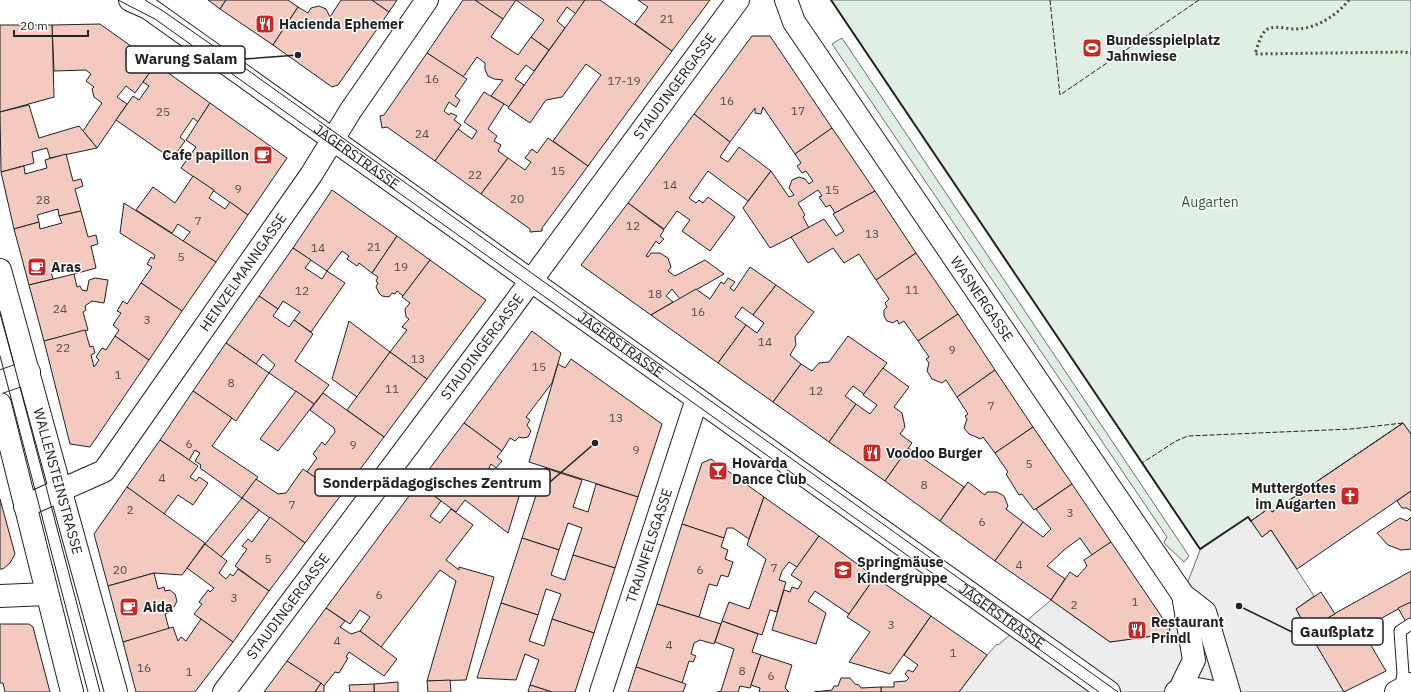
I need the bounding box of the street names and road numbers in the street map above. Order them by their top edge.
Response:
street label: STAUDINGERGASSE [629,29,720,143]
street label: JÄGERSTRASSE [310,120,403,193]
street label: HEINZELMANNGASSE [196,210,291,335]
street label: WASNERGASSE [947,253,1017,345]
street label: STAUDINGERGASSE [436,290,528,403]
street label: JÄGERSTRASSE [574,308,667,381]
street label: WALLENSTEINSTRASSE [29,406,87,557]
street label: TRAUNFELSGASSE [622,486,676,605]
street label: STAUDINGERGASSE [243,550,334,663]
street label: JÄGERSTRASSE [956,579,1048,652]

